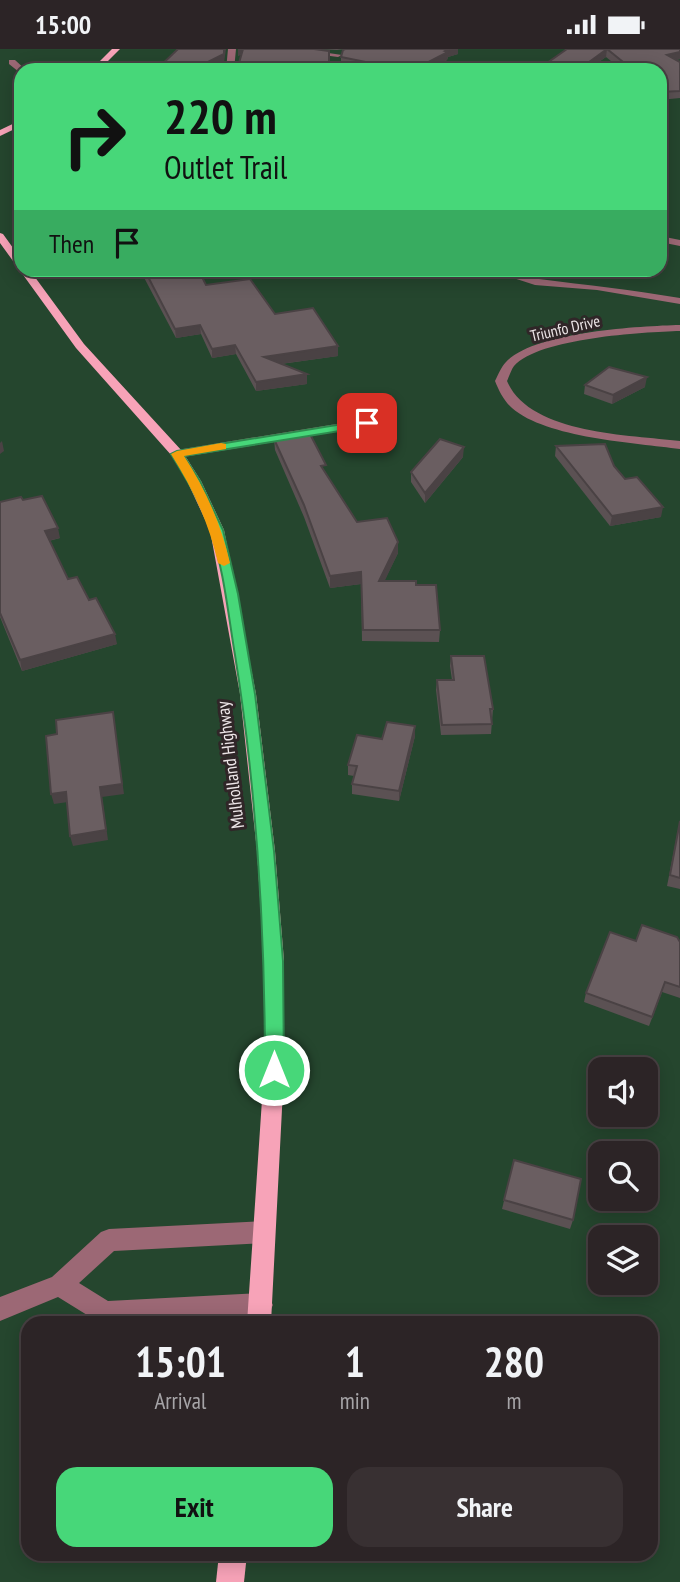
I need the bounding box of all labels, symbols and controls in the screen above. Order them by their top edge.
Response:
text: 15:00 [35,8,91,41]
text: 220 m [164,84,277,148]
icon: right [49,91,140,182]
text: Outlet Trail [164,146,287,188]
icon: arrive [108,224,146,262]
text: Then [49,227,94,260]
street label: Triunfo Drive [528,310,602,346]
pin [337,393,397,453]
icon: arrive [348,404,386,442]
street label: Mulholland Highway [211,700,249,830]
position arrow [237,1033,311,1107]
map controls [588,1057,658,1295]
button: sound [588,1057,658,1127]
button: search [588,1141,658,1211]
button: layers [588,1225,658,1295]
text: 15:01 [135,1334,226,1389]
text: 1 [345,1334,365,1389]
text: 280 [484,1334,544,1389]
text: Arrival [154,1386,206,1415]
text: min [340,1386,370,1415]
text: m [506,1386,521,1415]
button: Exit [56,1467,333,1547]
button: Share [347,1467,623,1547]

